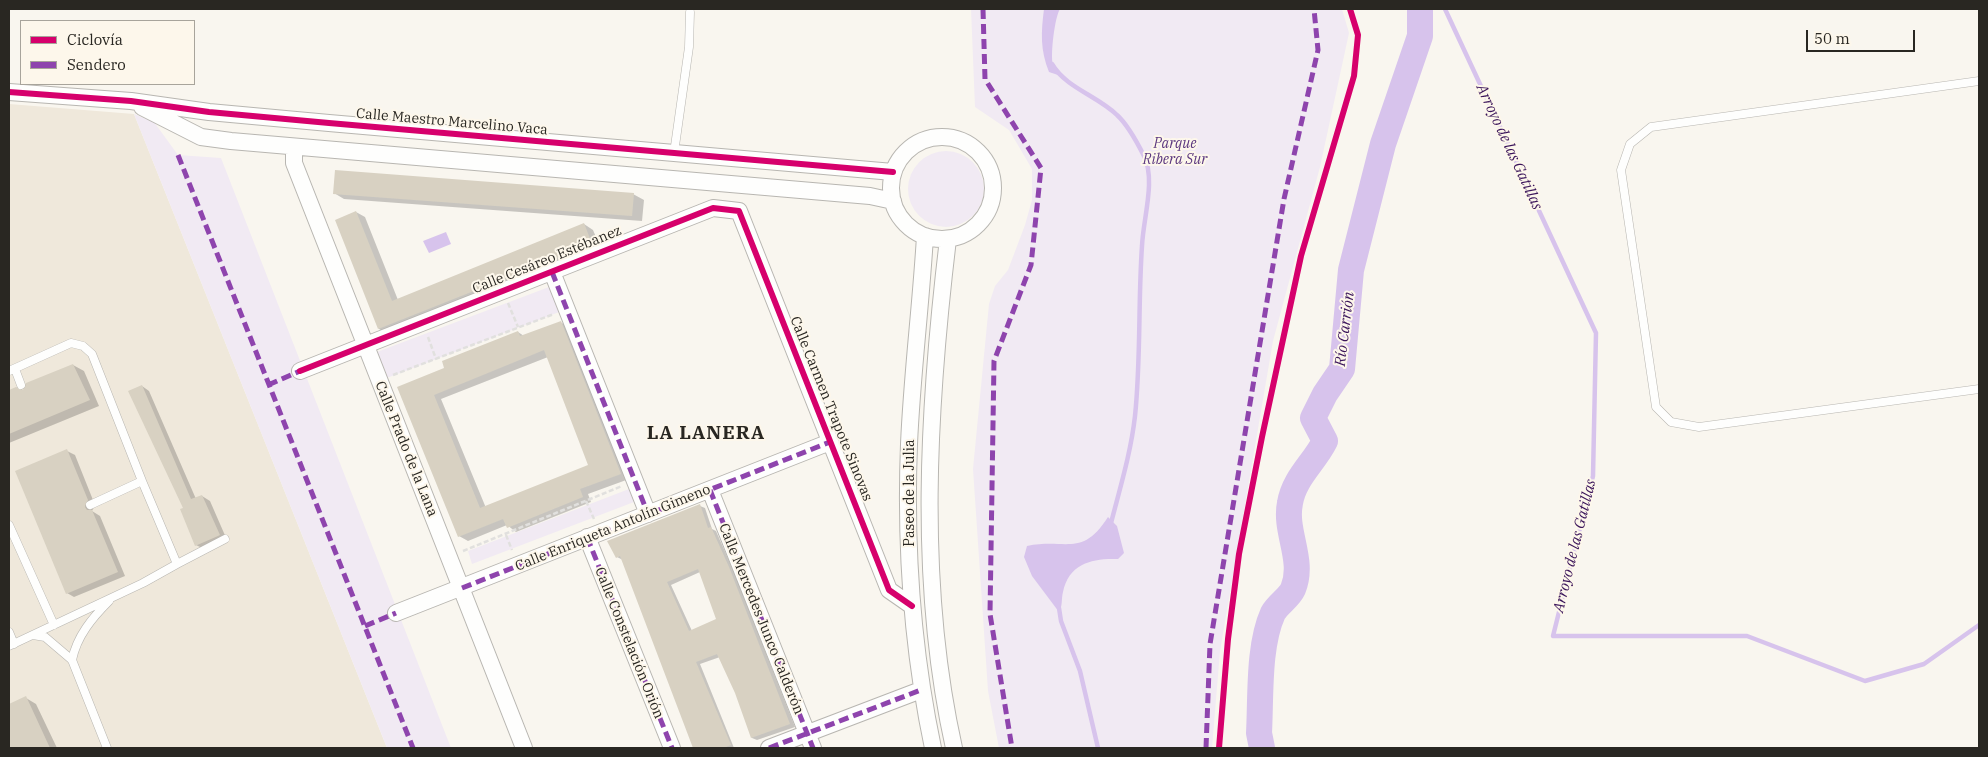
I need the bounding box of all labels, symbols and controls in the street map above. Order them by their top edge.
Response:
legend [20,20,195,85]
scale bar [1808,20,1917,52]
text: 50 m [1814,29,1850,48]
text: Ciclovía [67,30,123,49]
text: Sendero [67,55,126,74]
water label: Arroyo de las Gatillas [1472,81,1546,213]
street label: Calle Maestro Marcelino Vaca [355,105,549,139]
park label: Parque Ribera Sur [1143,136,1207,168]
street label: Calle Cesáreo Estébanez [470,222,624,298]
water label: Río Carrión [1332,291,1358,367]
street label: Calle Carmen Trapote Sinovas [786,314,876,504]
street label: Calle Prado de la Lana [371,379,441,519]
district label: LA LANERA [646,423,766,445]
street label: Paseo de la Julia [902,439,918,547]
water label: Arroyo de las Gatillas [1550,478,1600,614]
street label: Calle Enriqueta Antolín Gimeno [513,481,713,575]
street label: Calle Mercedes Junco Calderón [715,521,807,717]
street label: Calle Constelación Orión [591,565,667,721]

